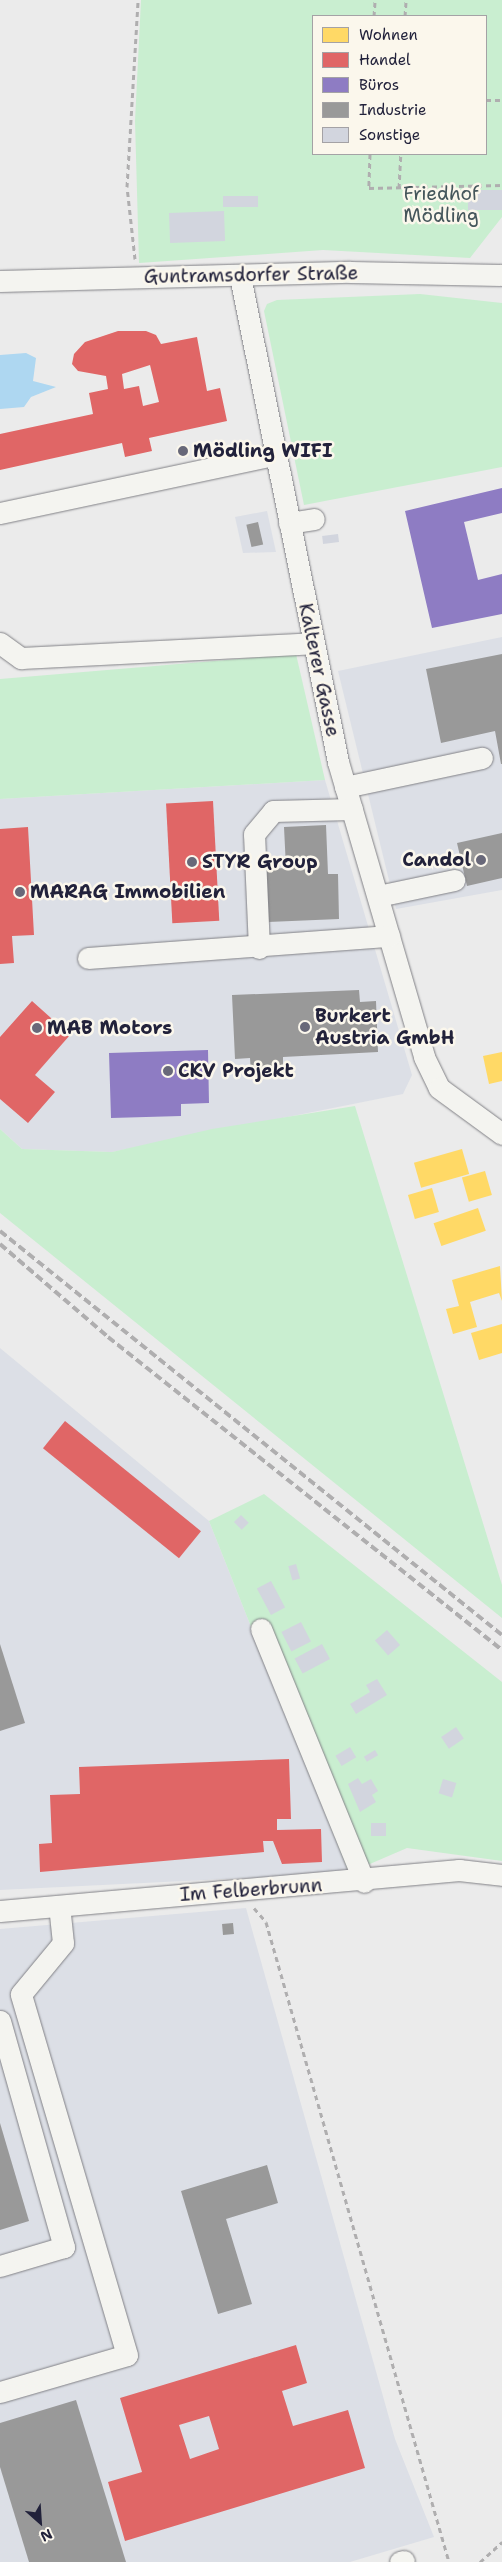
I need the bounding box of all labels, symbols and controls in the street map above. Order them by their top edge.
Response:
legend [312,15,487,155]
text: Wohnen [359,25,418,45]
text: Handel [359,50,411,70]
text: Büros [359,75,399,95]
text: Industrie [359,100,426,120]
text: Sonstige [359,125,420,145]
park label: Friedhof Mödling [403,183,479,227]
street label: Guntramsdorfer Straße [144,262,358,288]
place label: Mödling WIFI [193,440,333,462]
marker: Mödling WIFI [177,445,189,457]
street label: Kalterer Gasse [294,601,344,739]
place label: Candol [402,849,471,871]
place label: STYR Group [202,851,318,873]
marker: Candol [475,854,487,866]
marker: STYR Group [186,856,198,868]
place label: MARAG Immobilien [30,881,225,903]
marker: MARAG Immobilien [14,886,26,898]
place label: Burkert Austria GmbH [315,1005,454,1049]
place label: MAB Motors [47,1017,172,1039]
marker: Burkert Austria GmbH [299,1021,311,1033]
marker: MAB Motors [31,1022,43,1034]
place label: CKV Projekt [178,1060,294,1082]
marker: CKV Projekt [162,1065,174,1077]
street label: Im Felberbrunn [179,1874,323,1906]
north arrow [15,2497,65,2547]
text: N [38,2525,56,2546]

